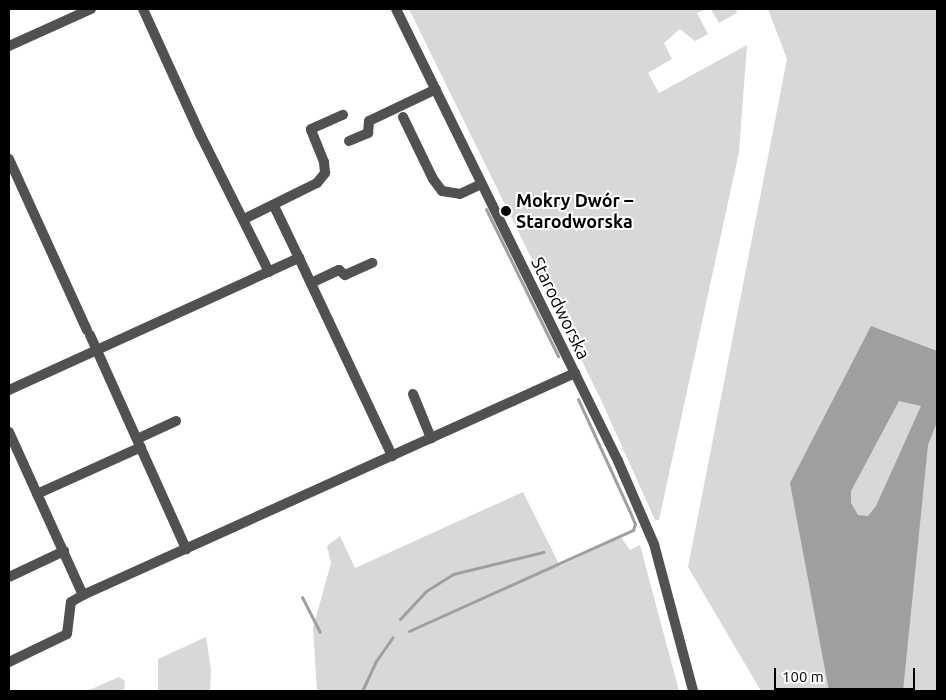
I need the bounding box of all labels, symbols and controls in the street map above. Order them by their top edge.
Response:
place label: Mokry Dwór – Starodworska [516,190,633,232]
marker: Mokry Dwór – Starodworska [500,205,512,217]
street label: Starodworska [527,253,595,363]
scale bar [776,658,917,690]
text: 100 m [782,668,824,685]

